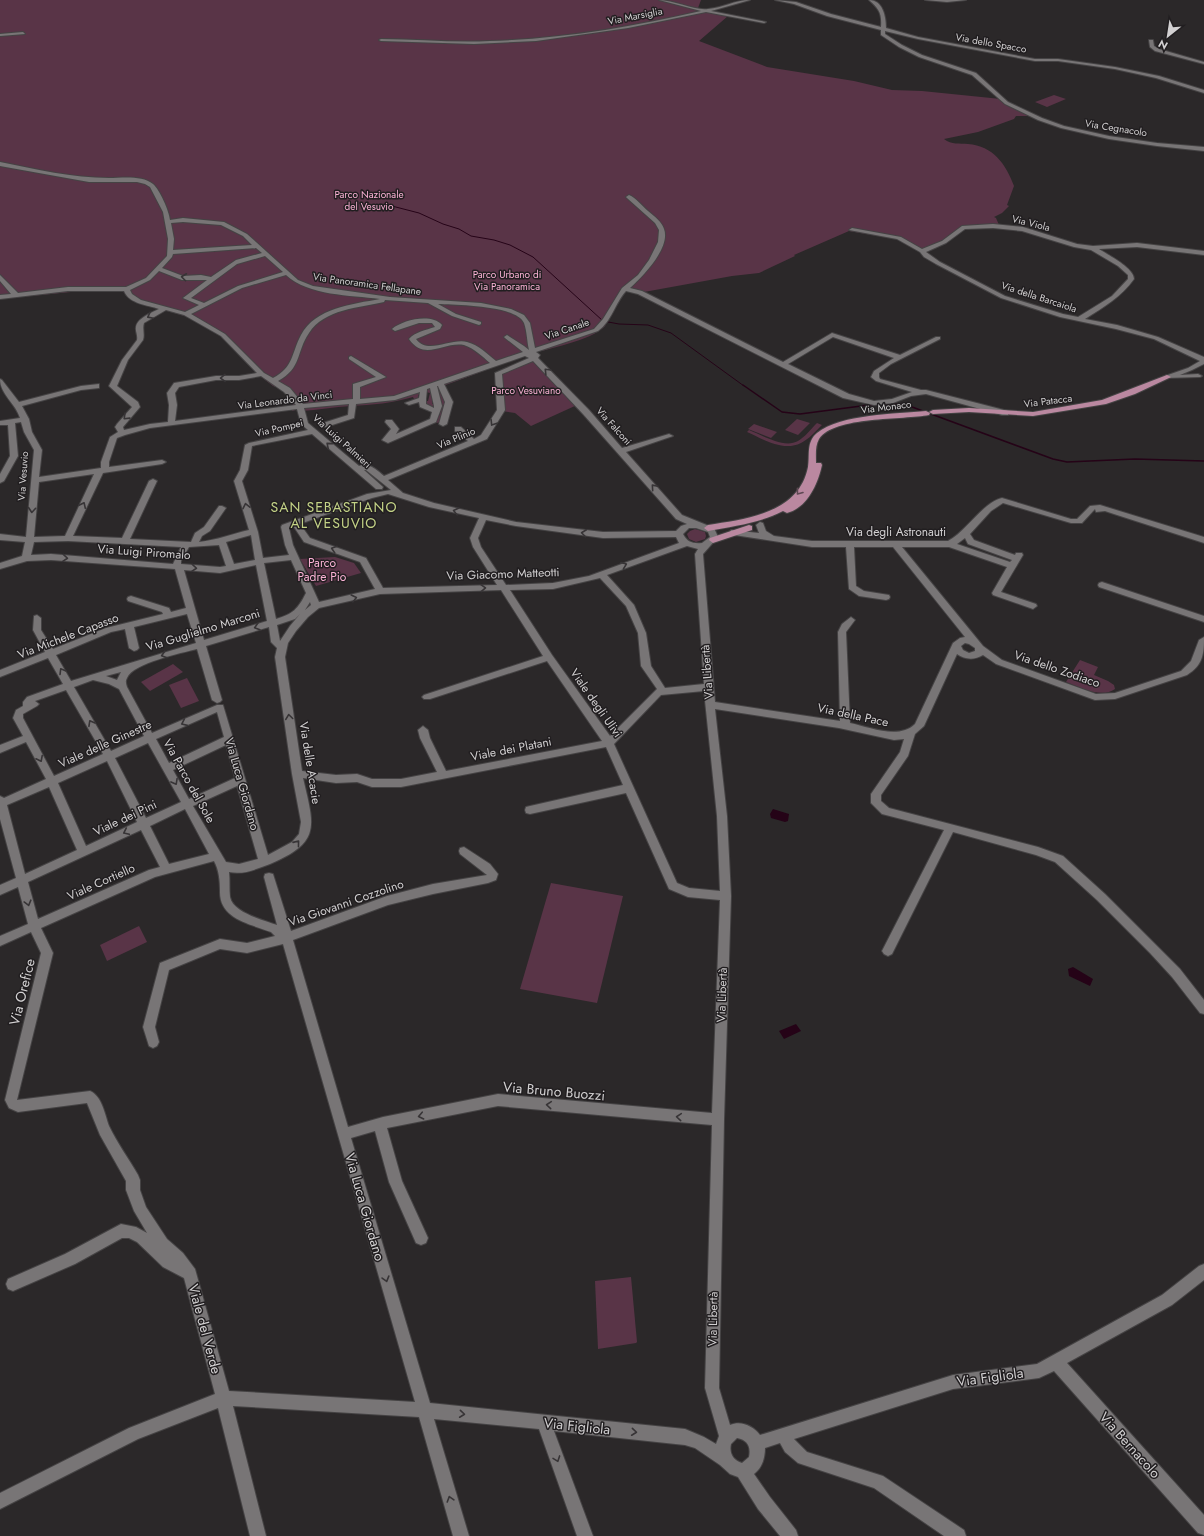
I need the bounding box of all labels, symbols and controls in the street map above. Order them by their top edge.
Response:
street label: Via Marsiglia [606,3,664,29]
north arrow [1148,16,1188,56]
street label: Via dello Spacco [954,29,1028,57]
text: N [1155,36,1171,54]
street label: Via Cegnacolo [1084,116,1149,140]
park label: Parco Nazionale del Vesuvio [334,187,404,214]
street label: Via Viola [1010,211,1052,235]
park label: Parco Urbano di Via Panoramica [473,267,541,294]
street label: Via Panoramica Fellapane [312,269,422,299]
one-way arrow [181,273,187,282]
street label: Via della Barcaiola [999,278,1079,316]
one-way arrow [147,311,155,319]
street label: Via Canale [543,314,591,344]
one-way arrow [544,368,551,376]
one-way arrow [220,374,226,382]
park label: Parco Vesuviano [491,383,561,398]
street label: Via Leonardo da Vinci [237,387,333,413]
street label: Via Patacca [1023,391,1073,411]
street label: Via Monaco [860,396,913,418]
street label: Via Falconi [593,404,635,448]
street label: Via Luigi Palmieri [309,411,375,471]
one-way arrow [123,412,131,420]
street label: Via Pompei [253,415,305,441]
one-way arrow [490,419,497,426]
street label: Via Plinio [434,423,478,453]
one-way arrow [326,442,334,449]
street label: Via Vesuvio [14,450,32,501]
one-way arrow [651,484,659,492]
one-way arrow [796,488,803,495]
district label: SAN SEBASTIANO AL VESUVIO [271,497,397,533]
one-way arrow [78,501,86,509]
one-way arrow [243,503,251,509]
one-way arrow [28,507,37,513]
one-way arrow [453,507,460,516]
street label: Via degli Astronauti [846,523,946,541]
one-way arrow [581,529,588,538]
street label: Via Luigi Piromalo [97,540,192,564]
one-way arrow [330,545,337,554]
one-way arrow [62,554,68,563]
park label: Parco Padre Pio [298,554,347,586]
one-way arrow [620,562,627,570]
street label: Via Giacomo Matteotti [446,563,560,585]
one-way arrow [191,564,197,573]
one-way arrow [480,584,486,592]
one-way arrow [350,594,357,602]
street label: Via Guglielmo Marconi [144,604,262,656]
street label: Via Michele Capasso [15,608,122,664]
one-way arrow [254,622,261,631]
street label: Via Libertà [696,644,718,700]
street label: Via dello Zodiaco [1012,646,1103,692]
one-way arrow [160,650,167,659]
street label: Viale degli Ulivi [566,665,626,741]
one-way arrow [59,668,66,675]
street label: Via della Pace [816,699,890,731]
one-way arrow [285,713,294,720]
street label: Viale delle Ginestre [55,715,155,773]
one-way arrow [181,718,188,726]
one-way arrow [88,719,95,727]
street label: Via delle Acacie [295,721,325,805]
street label: Viale dei Platani [469,732,553,766]
street label: Via Parco del Sole [158,736,220,826]
street label: Via Luca Giordano [220,736,264,833]
one-way arrow [35,755,43,762]
one-way arrow [170,778,177,785]
street label: Viale dei Pini [90,795,160,841]
one-way arrow [122,827,130,835]
one-way arrow [293,840,300,847]
street label: Viale Cortiello [64,859,138,905]
street label: Via Giovanni Cozzolino [286,875,406,931]
one-way arrow [23,900,31,906]
street label: Via Orefice [4,956,40,1028]
street label: Via Libertà [712,967,732,1023]
street label: Via Bruno Buozzi [502,1077,606,1105]
one-way arrow [546,1101,552,1110]
one-way arrow [418,1112,424,1120]
one-way arrow [676,1112,682,1121]
street label: Via Luca Giordano [340,1151,390,1264]
one-way arrow [381,1275,389,1282]
street label: Viale del Verde [183,1282,227,1376]
street label: Via Libertà [704,1291,722,1347]
street label: Via Figliola [955,1362,1025,1392]
street label: Via Bernacolo [1095,1407,1165,1483]
one-way arrow [459,1410,465,1419]
street label: Via Figliola [543,1413,611,1439]
one-way arrow [630,1427,637,1436]
one-way arrow [553,1456,561,1463]
one-way arrow [446,1495,455,1502]

